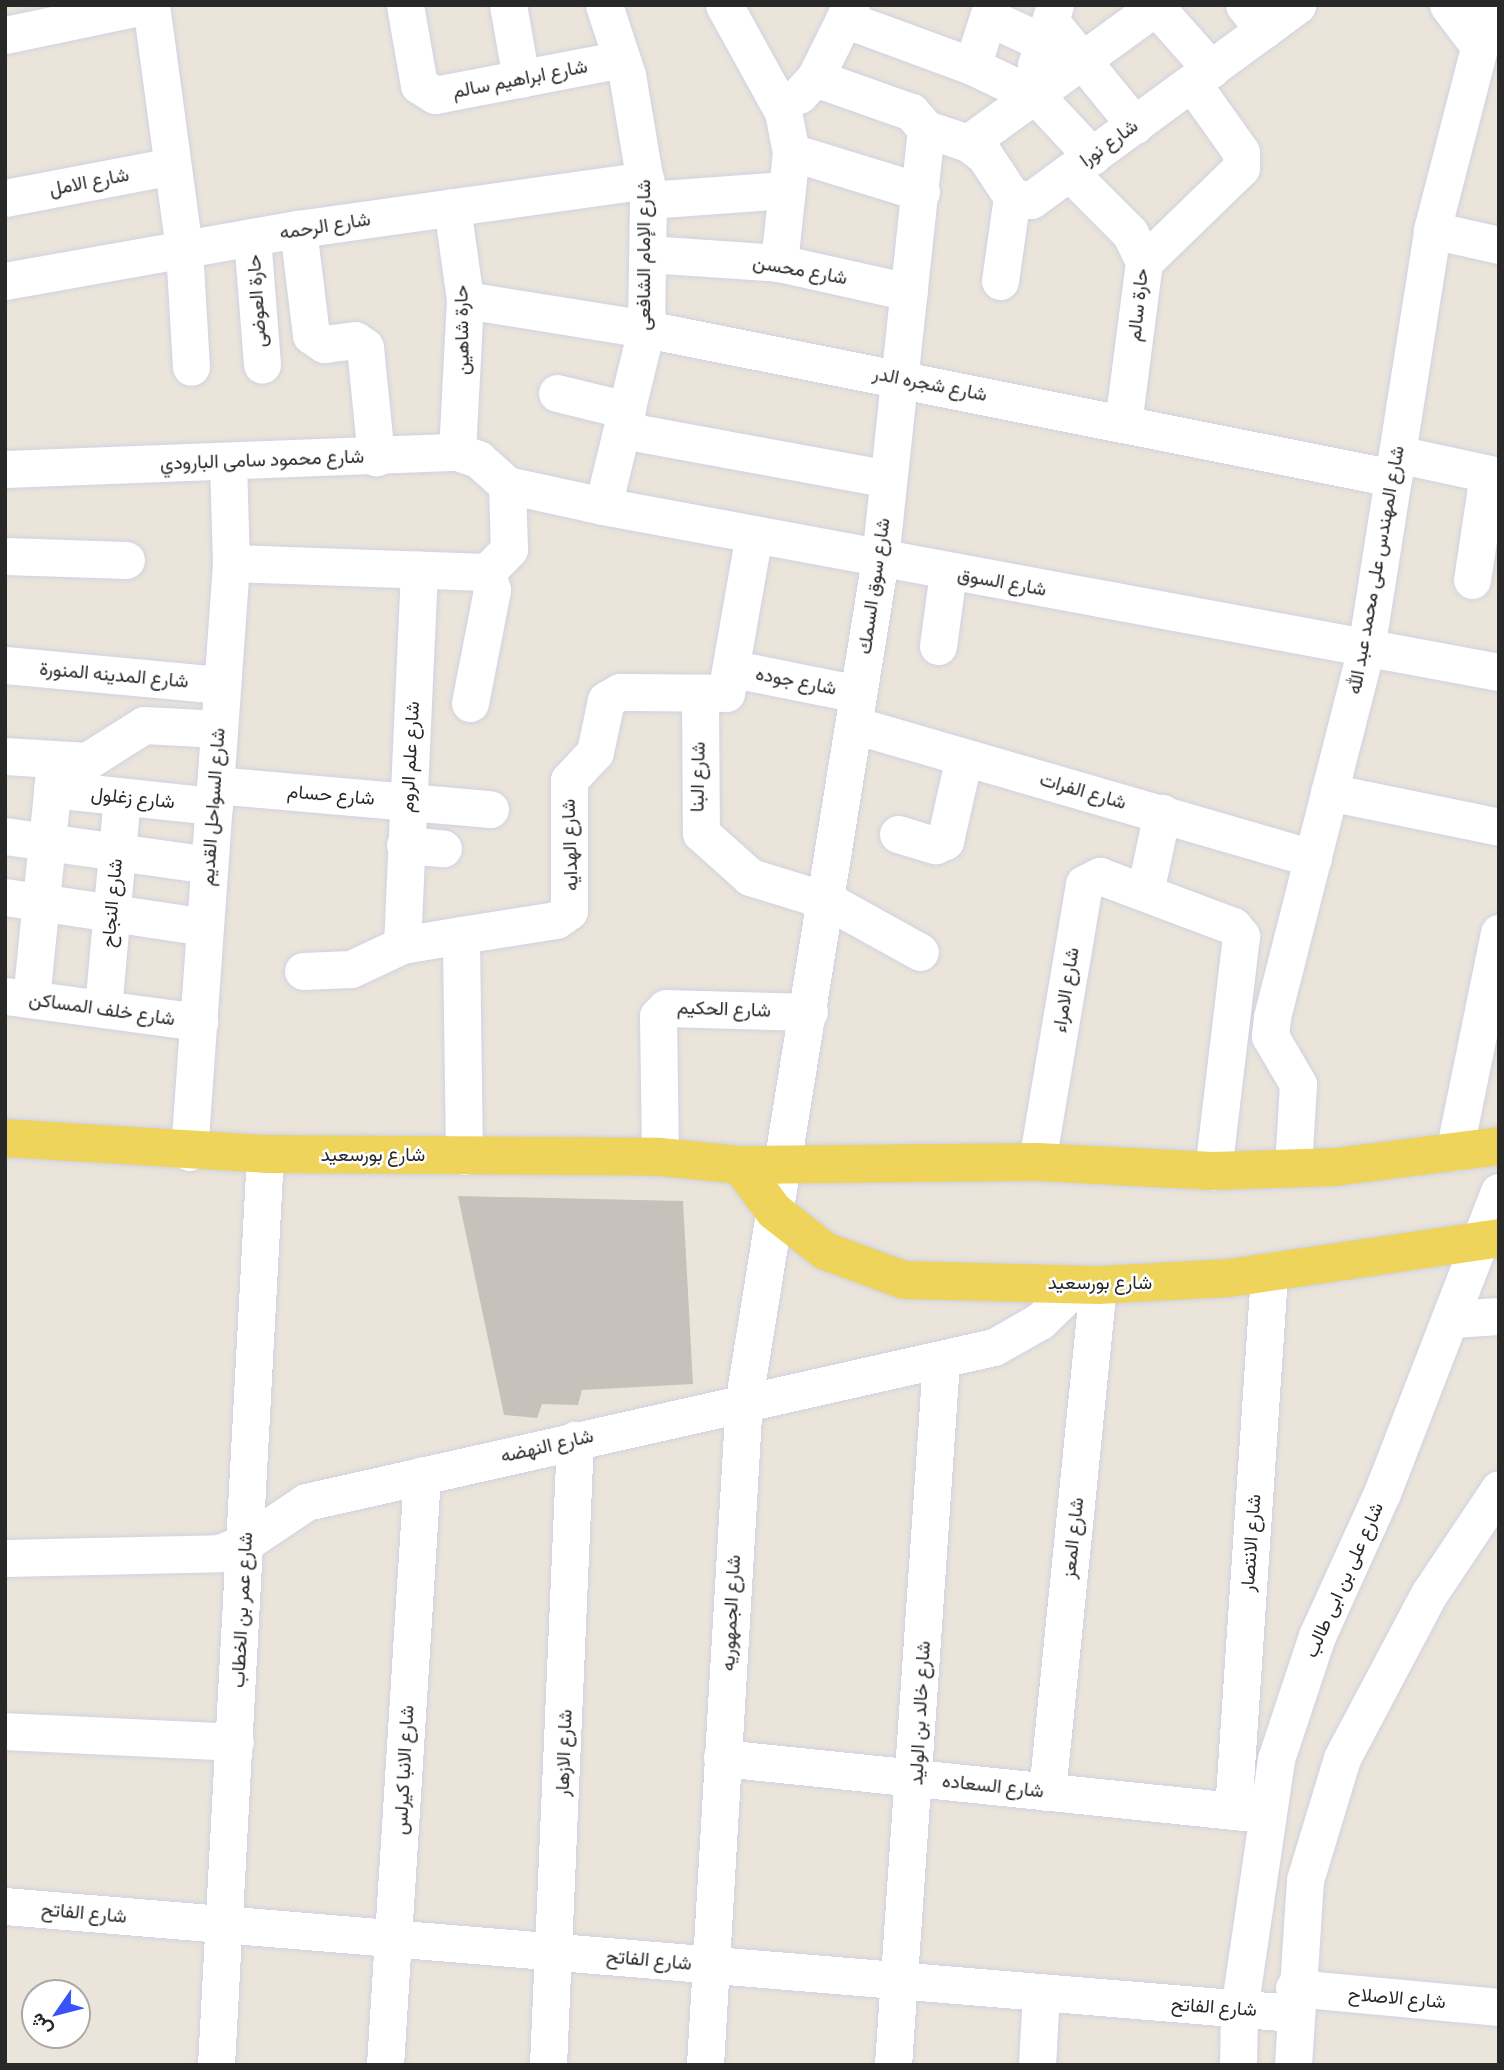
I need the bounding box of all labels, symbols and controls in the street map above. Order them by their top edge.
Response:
street label: شارع ابراهيم سالم [451,55,589,103]
street label: شارع نورا [1076,114,1142,172]
street label: شارع الامل [47,163,131,201]
street label: شارع الإمام الشافعى [633,179,655,331]
street label: شارع الرحمه [278,208,372,244]
street label: شارع محسن [751,250,849,290]
street label: حارة العوضى [242,254,272,348]
street label: حارة سالم [1123,267,1153,343]
street label: حارة شاهين [450,285,474,375]
street label: شارع شجره الدر [871,362,989,406]
street label: شارع المهندس على محمد عبد الله [1343,444,1409,696]
street label: شارع محمود سامى البارودي [160,445,364,475]
street label: شارع سوق السمك [853,516,895,656]
street label: شارع السوق [956,563,1048,601]
street label: شارع المدينه المنورة [39,657,189,693]
street label: شارع جوده [754,662,838,700]
street label: شارع علم الروم [396,701,424,813]
street label: شارع السواحل القديم [196,727,230,887]
street label: شارع البنا [686,742,710,812]
street label: شارع الفرات [1037,768,1129,814]
street label: شارع حسام [286,780,376,810]
street label: شارع زغلول [90,782,176,814]
street label: شارع الهدايه [557,799,583,891]
street label: شارع النجاح [97,857,127,949]
street label: شارع الامراء [1048,946,1084,1034]
street label: شارع خلف المساكن [28,987,176,1031]
street label: شارع الحكيم [677,996,771,1022]
street label: شارع بورسعيد [321,1144,425,1166]
street label: شارع بورسعيد [1048,1272,1152,1294]
street label: شارع النهضه [498,1424,596,1468]
street label: شارع الانتصار [1236,1493,1266,1593]
street label: شارع المعز [1057,1496,1089,1580]
street label: شارع على بن ابى طالب [1299,1499,1389,1661]
street label: شارع عمر بن الخطاب [227,1532,257,1688]
street label: شارع الجمهوريه [717,1554,745,1672]
street label: شارع خالد بن الوليد [905,1640,935,1786]
street label: شارع الانبا كيرلس [389,1704,419,1836]
street label: شارع الازهار [551,1709,577,1797]
street label: شارع السعاده [941,1769,1045,1803]
street label: شارع الفاتح [40,1898,128,1928]
street label: شارع الفاتح [605,1945,693,1975]
north arrow [21,1979,91,2049]
street label: شارع الاصلاح [1347,1982,1447,2014]
street label: شارع الفاتح [1170,1993,1258,2021]
text: ش [23,2008,58,2042]

